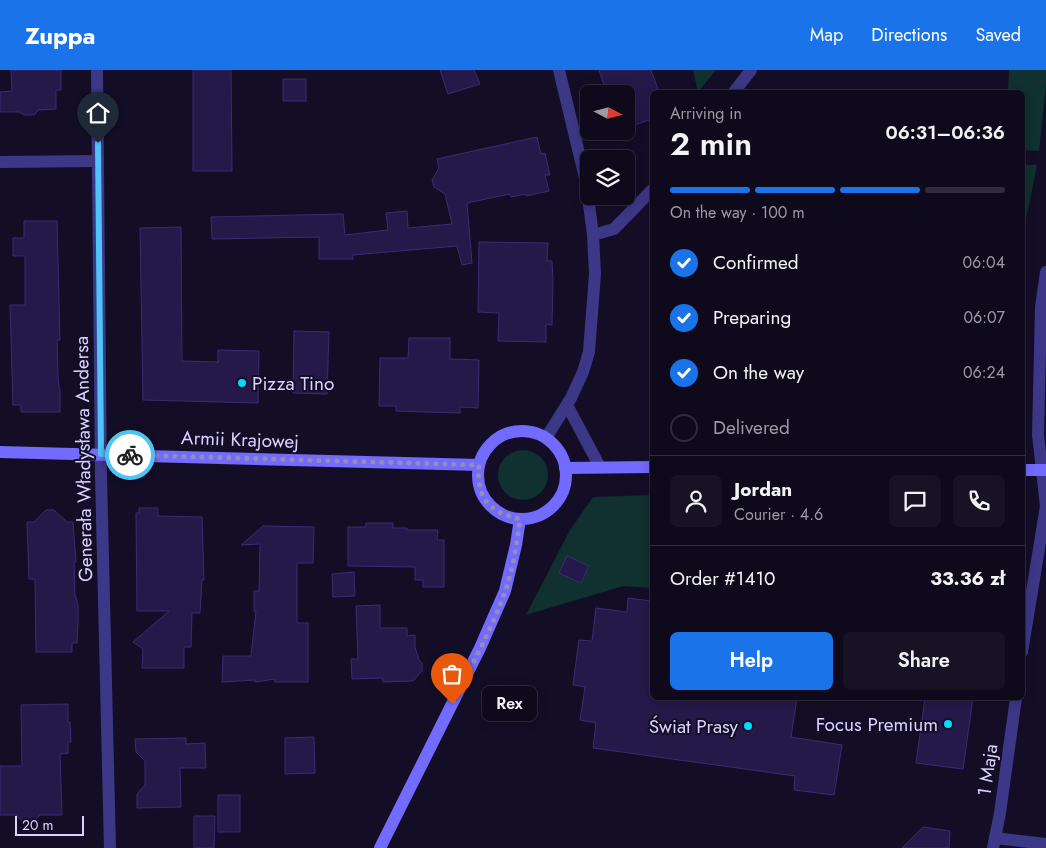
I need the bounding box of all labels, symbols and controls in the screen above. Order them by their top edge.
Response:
text: Zuppa [25,18,96,53]
text: Map [810,22,843,48]
text: Directions [871,22,947,48]
text: Saved [975,22,1021,48]
north arrow [580,85,635,140]
map controls [580,85,635,205]
pin [77,92,119,143]
icon: home [84,99,112,127]
text: Arriving in [670,102,742,125]
text: 06:31–06:36 [885,119,1005,146]
text: 2 min [670,121,752,167]
button: layers [580,150,635,205]
text: On the way · 100 m [670,201,805,224]
icon: check [670,249,698,277]
text: Confirmed [713,249,799,276]
text: 06:04 [962,251,1005,274]
icon: check [670,304,698,332]
text: Preparing [713,304,791,331]
text: 06:07 [963,306,1005,329]
street label: Generała Władysława Andersa [68,336,99,582]
icon: check [670,359,698,387]
text: On the way [713,359,804,386]
text: 06:24 [963,361,1005,384]
place label: Pizza Tino [252,370,334,397]
marker: Pizza Tino [236,377,248,389]
text: Delivered [713,414,790,441]
street label: Armii Krajowej [181,424,299,455]
courier [105,430,155,480]
icon: bike [116,441,144,469]
button: person [670,475,722,527]
button: chat [889,475,941,527]
button: phone [953,475,1005,527]
text: Jordan [734,476,792,503]
text: Courier · 4.6 [734,503,823,526]
text: Order #1410 [670,565,775,592]
text: 33.36 zł [930,565,1005,592]
button: Help [670,632,833,690]
button: Share [843,632,1005,690]
pin [431,653,473,704]
icon: bag [438,660,466,688]
callout: Rex [482,686,537,722]
text: Rex [496,692,523,715]
place label: Focus Premium [816,711,938,738]
place label: Świat Prasy [649,713,739,740]
marker: Focus Premium [942,718,954,730]
marker: Świat Prasy [742,720,754,732]
street label: 1 Maja [970,742,1005,798]
scale bar [15,813,84,836]
text: 20 m [22,815,54,835]

